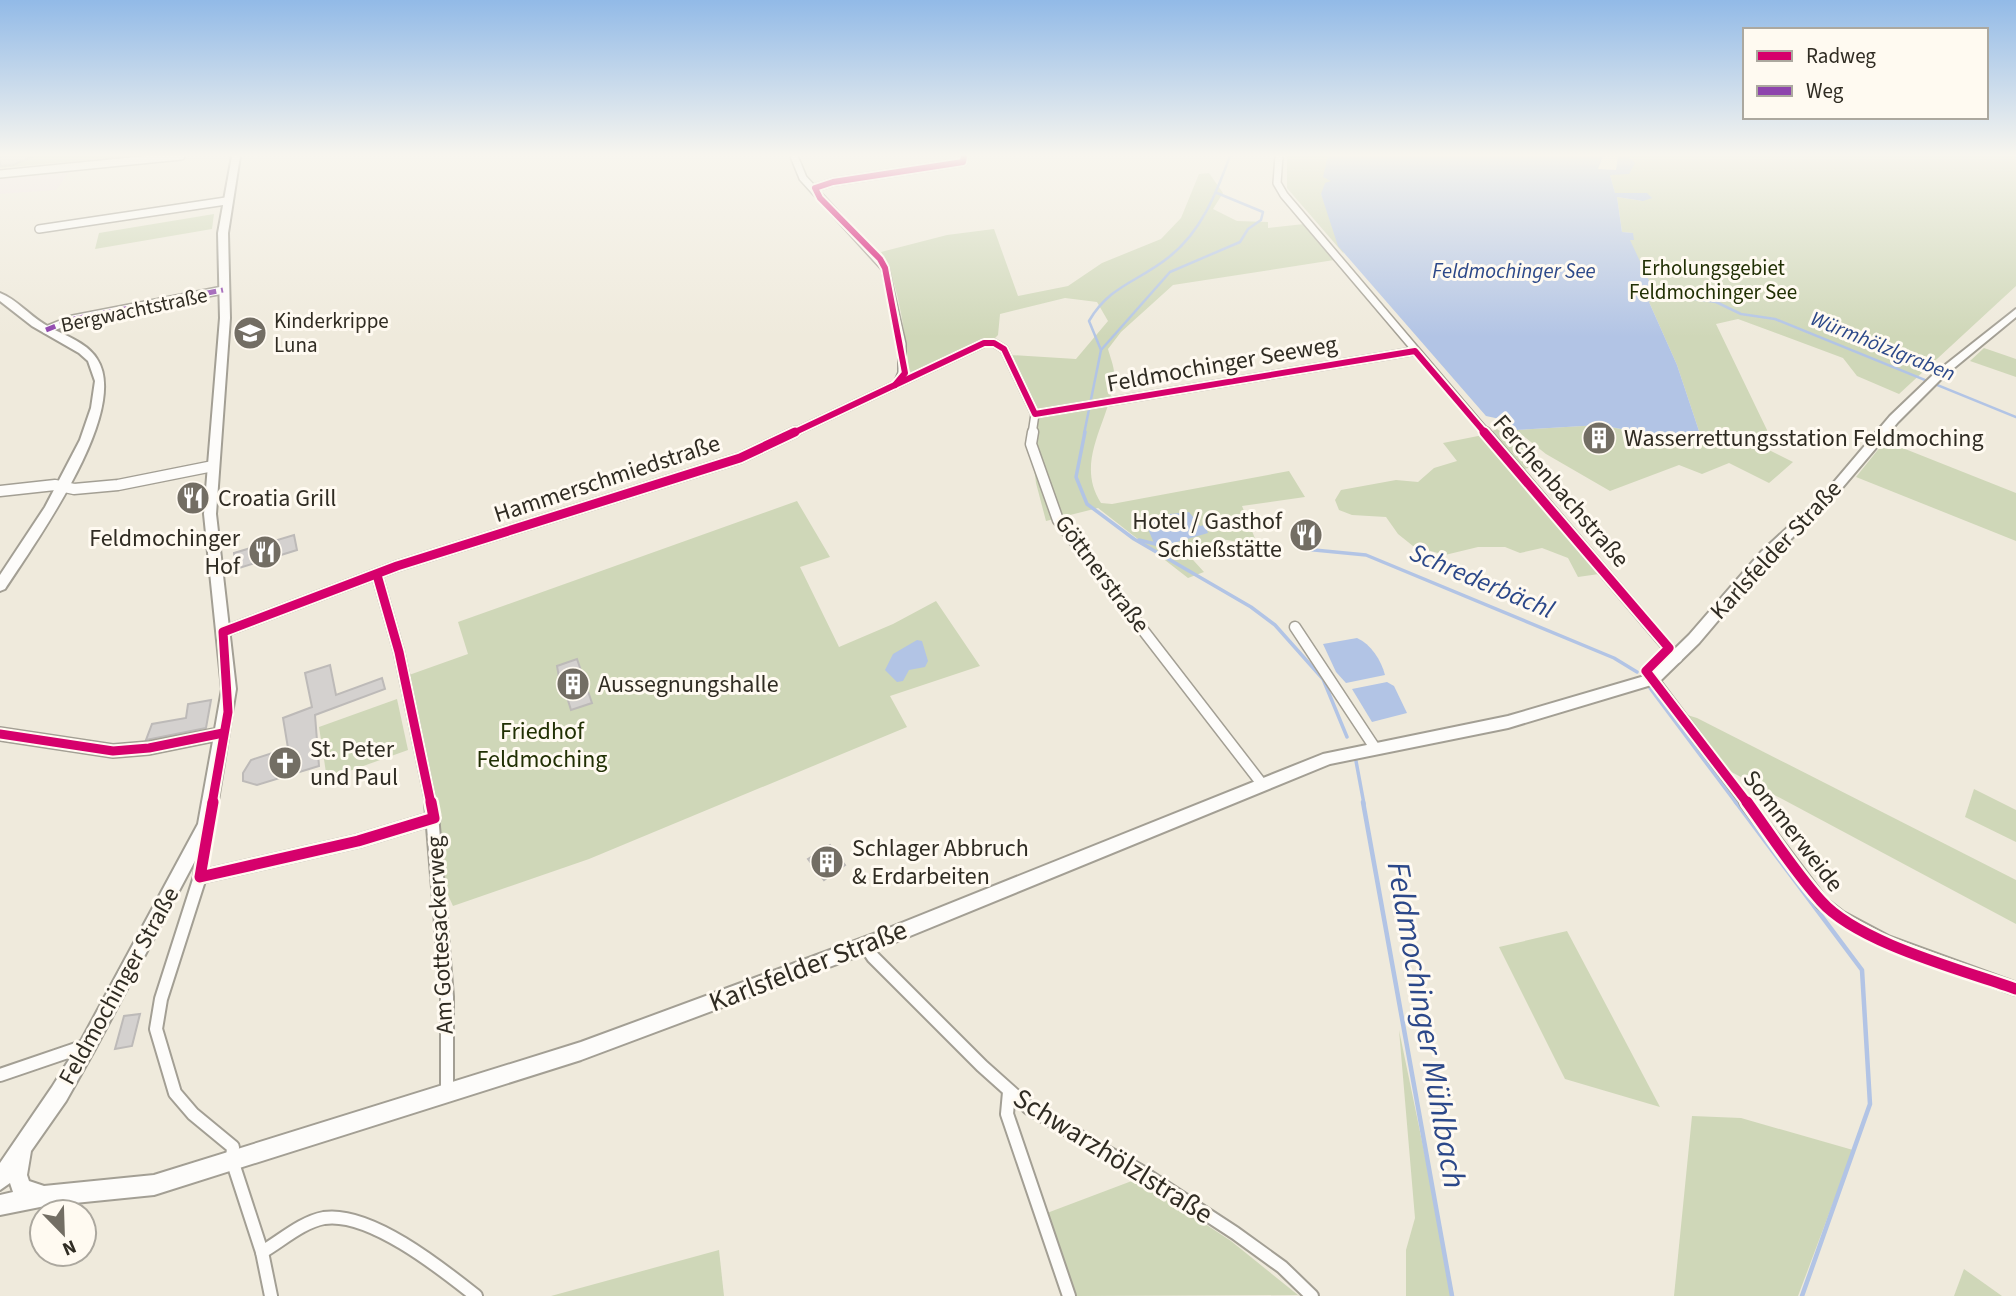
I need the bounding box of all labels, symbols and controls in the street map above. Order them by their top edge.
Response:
legend [1743,28,1988,119]
text: Radweg [1806,41,1876,71]
text: Weg [1806,76,1844,106]
park label: Erholungsgebiet Feldmochinger See [1629,253,1797,307]
water label: Feldmochinger See [1432,256,1596,286]
street label: Bergwachtstraße [58,280,210,340]
water label: Würmhölzlgraben [1806,303,1960,389]
place label: Kinderkrippe Luna [274,306,389,360]
school or university icon: Kinderkrippe Luna [231,314,269,352]
street label: Feldmochinger Seeweg [1104,327,1340,401]
street label: Ferchenbachstraße [1485,407,1637,575]
building icon: Wasserrettungsstation Feldmoching [1580,419,1618,457]
place label: Wasserrettungsstation Feldmoching [1624,421,1984,456]
street label: Hammerschmiedstraße [489,426,725,532]
street label: Karlsfelder Straße [1702,472,1850,628]
restaurant icon: Croatia Grill [174,479,212,517]
place label: Croatia Grill [218,481,336,516]
place label: Hotel / Gasthof Schießstätte [1132,504,1283,567]
street label: Göttnerstraße [1046,508,1158,640]
restaurant icon: Hotel / Gasthof Schießstätte [1287,516,1325,554]
place label: Feldmochinger Hof [89,521,241,584]
restaurant icon: Feldmochinger Hof [246,533,284,571]
water label: Schrederbächl [1404,534,1560,628]
building icon: Aussegnungshalle [554,665,592,703]
place label: Aussegnungshalle [598,667,779,702]
park label: Friedhof Feldmoching [477,714,607,777]
place label: St. Peter und Paul [310,732,398,795]
church icon: St. Peter und Paul [266,744,304,782]
street label: Sommerweide [1734,762,1852,900]
place label: Schlager Abbruch & Erdarbeiten [852,831,1029,894]
street label: Am Gottesackerweg [417,835,463,1035]
building icon: Schlager Abbruch & Erdarbeiten [808,843,846,881]
water label: Feldmochinger Mühlbach [1375,858,1477,1192]
street label: Feldmochinger Straße [50,881,188,1091]
street label: Karlsfelder Straße [703,910,913,1022]
street label: Schwarzhölzlstraße [1005,1078,1221,1234]
north arrow [28,1198,98,1268]
text: N [58,1232,80,1262]

